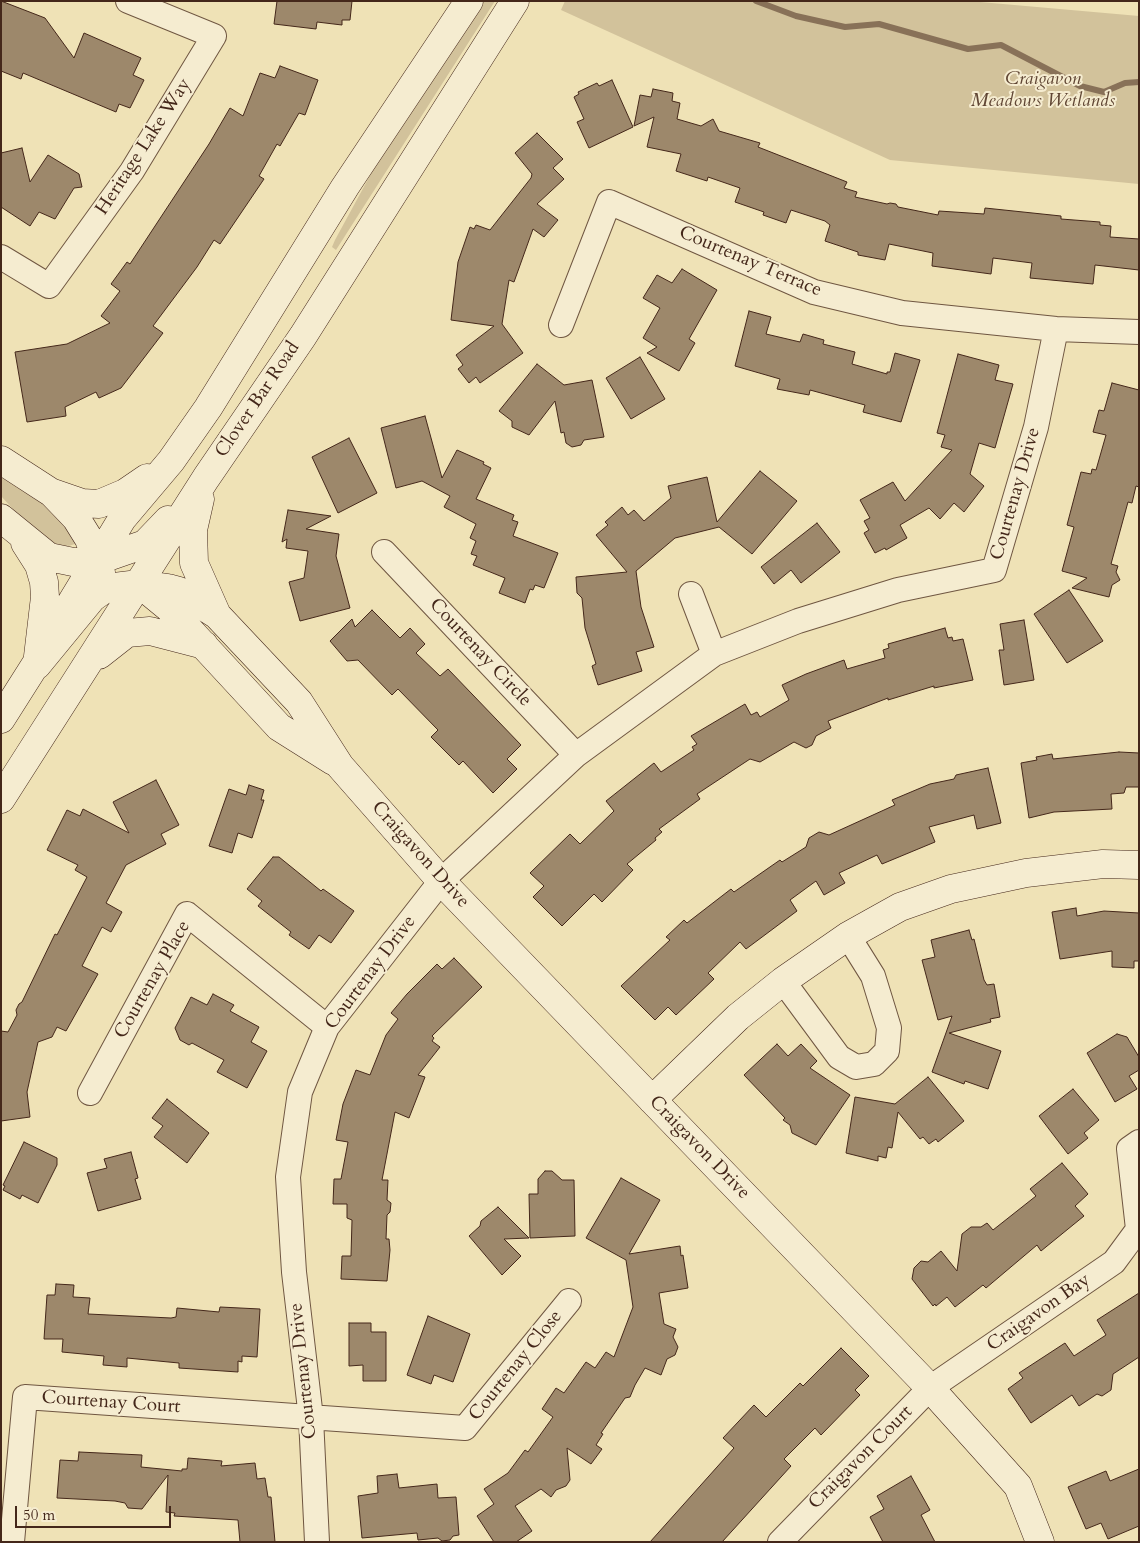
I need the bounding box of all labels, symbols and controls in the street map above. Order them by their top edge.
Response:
park label: Craigavon Meadows Wetlands [971,69,1115,113]
street label: Heritage Lake Way [91,74,197,220]
street label: Courtenay Terrace [675,222,825,302]
street label: Clover Bar Road [211,338,305,462]
street label: Courtenay Drive [986,425,1046,563]
street label: Courtenay Circle [424,594,536,712]
street label: Craigavon Drive [366,797,474,913]
street label: Courtenay Drive [321,911,421,1035]
street label: Courtenay Place [110,917,196,1043]
street label: Craigavon Drive [644,1091,754,1205]
street label: Craigavon Bay [983,1269,1095,1357]
street label: Courtenay Drive [286,1302,322,1440]
street label: Courtenay Close [464,1306,568,1426]
street label: Courtenay Court [41,1387,181,1419]
street label: Craigavon Court [804,1401,918,1515]
scale bar [18,1496,174,1528]
text: 50 m [23,1505,55,1525]

